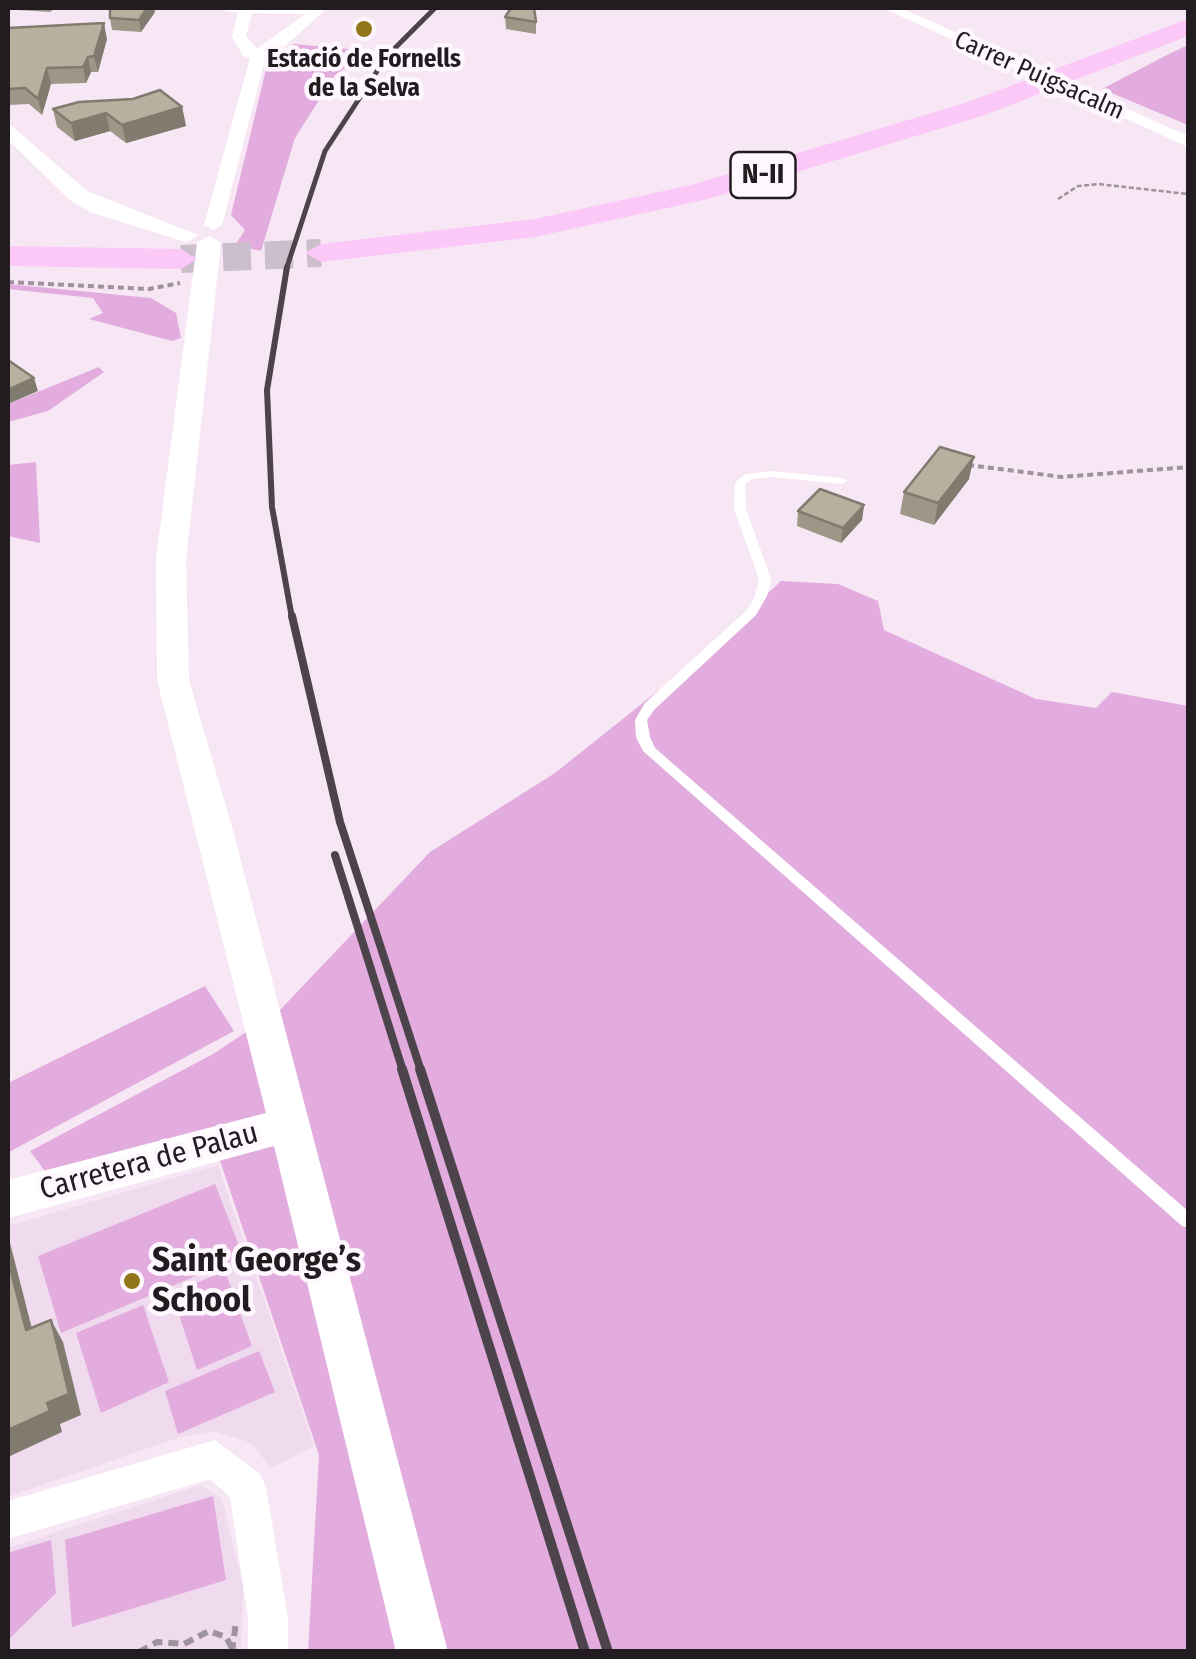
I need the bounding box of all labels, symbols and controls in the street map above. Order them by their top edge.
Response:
marker: Estació de Fornells de la Selva [353,18,375,40]
street label: Carrer Puigsacalm [949,25,1129,127]
place label: Estació de Fornells de la Selva [267,45,461,104]
road number: N-II [730,152,796,198]
street label: Carretera de Palau [36,1116,262,1208]
place label: Saint George’s School [152,1240,361,1322]
marker: Saint George’s School [121,1270,143,1292]

